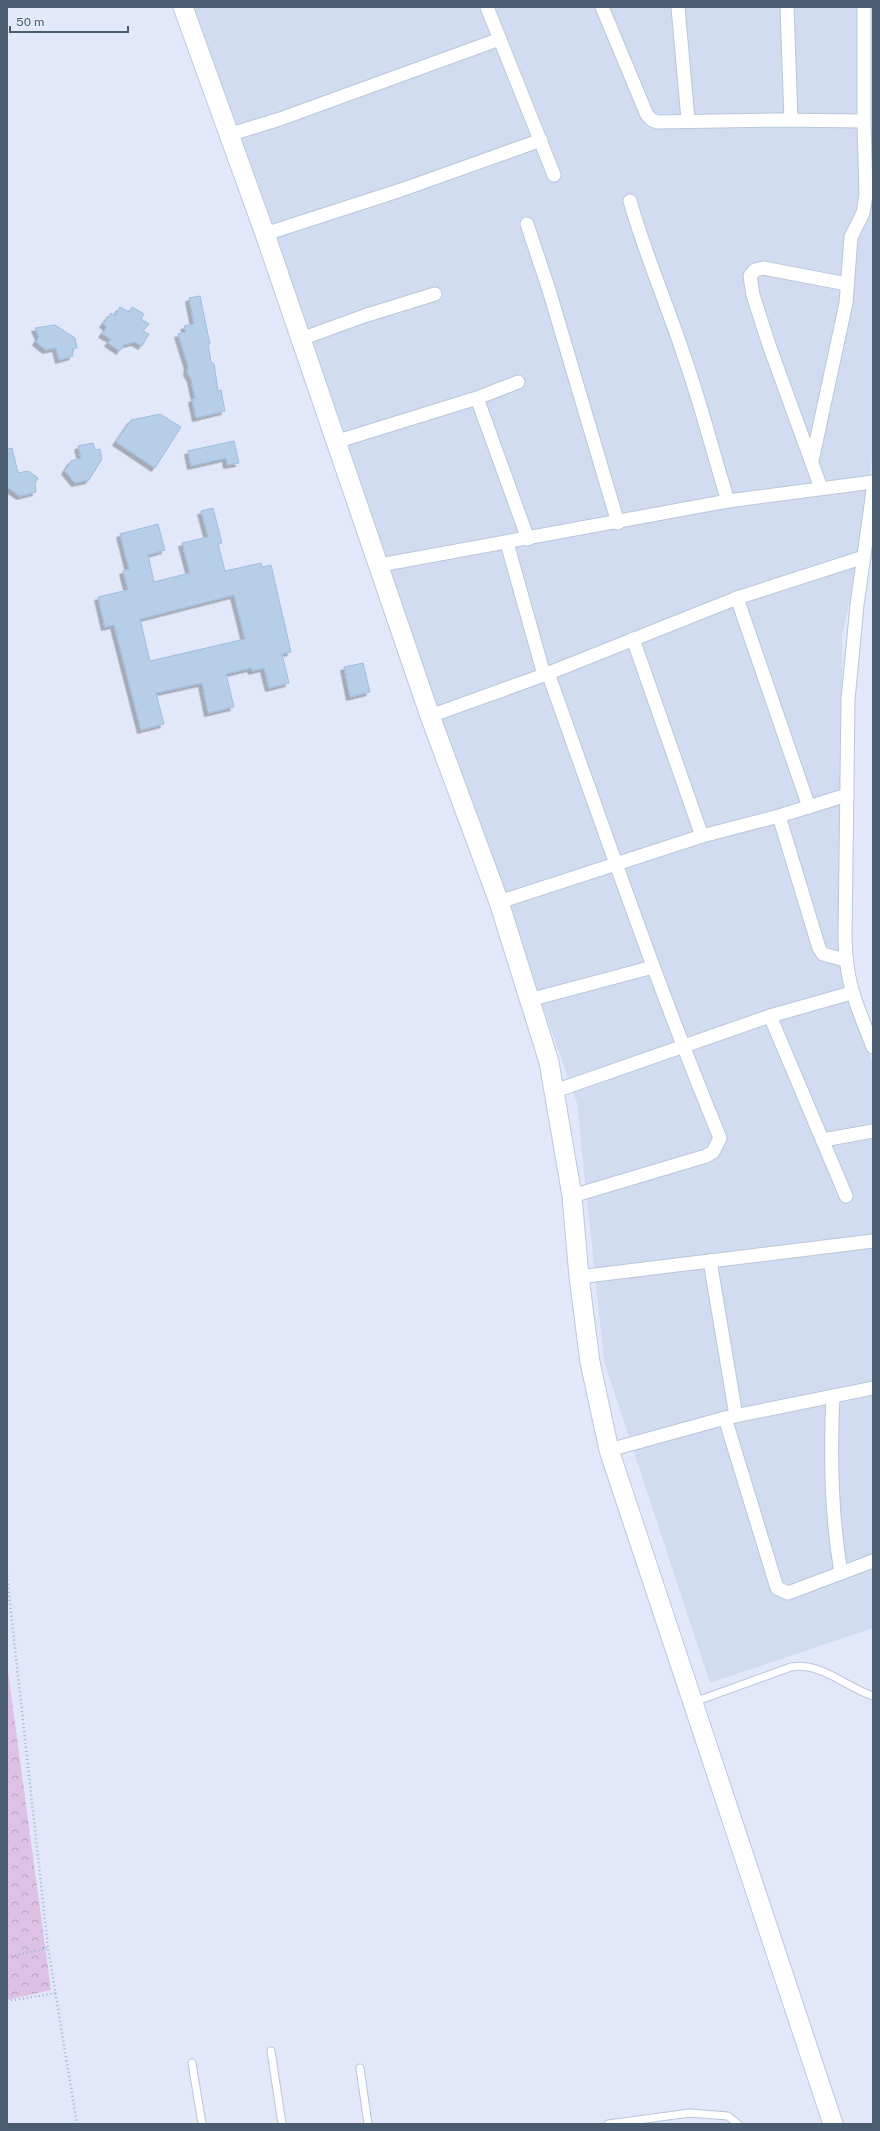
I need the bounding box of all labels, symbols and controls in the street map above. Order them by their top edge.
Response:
scale bar [10,8,128,34]
text: 50 m [16,15,44,29]

